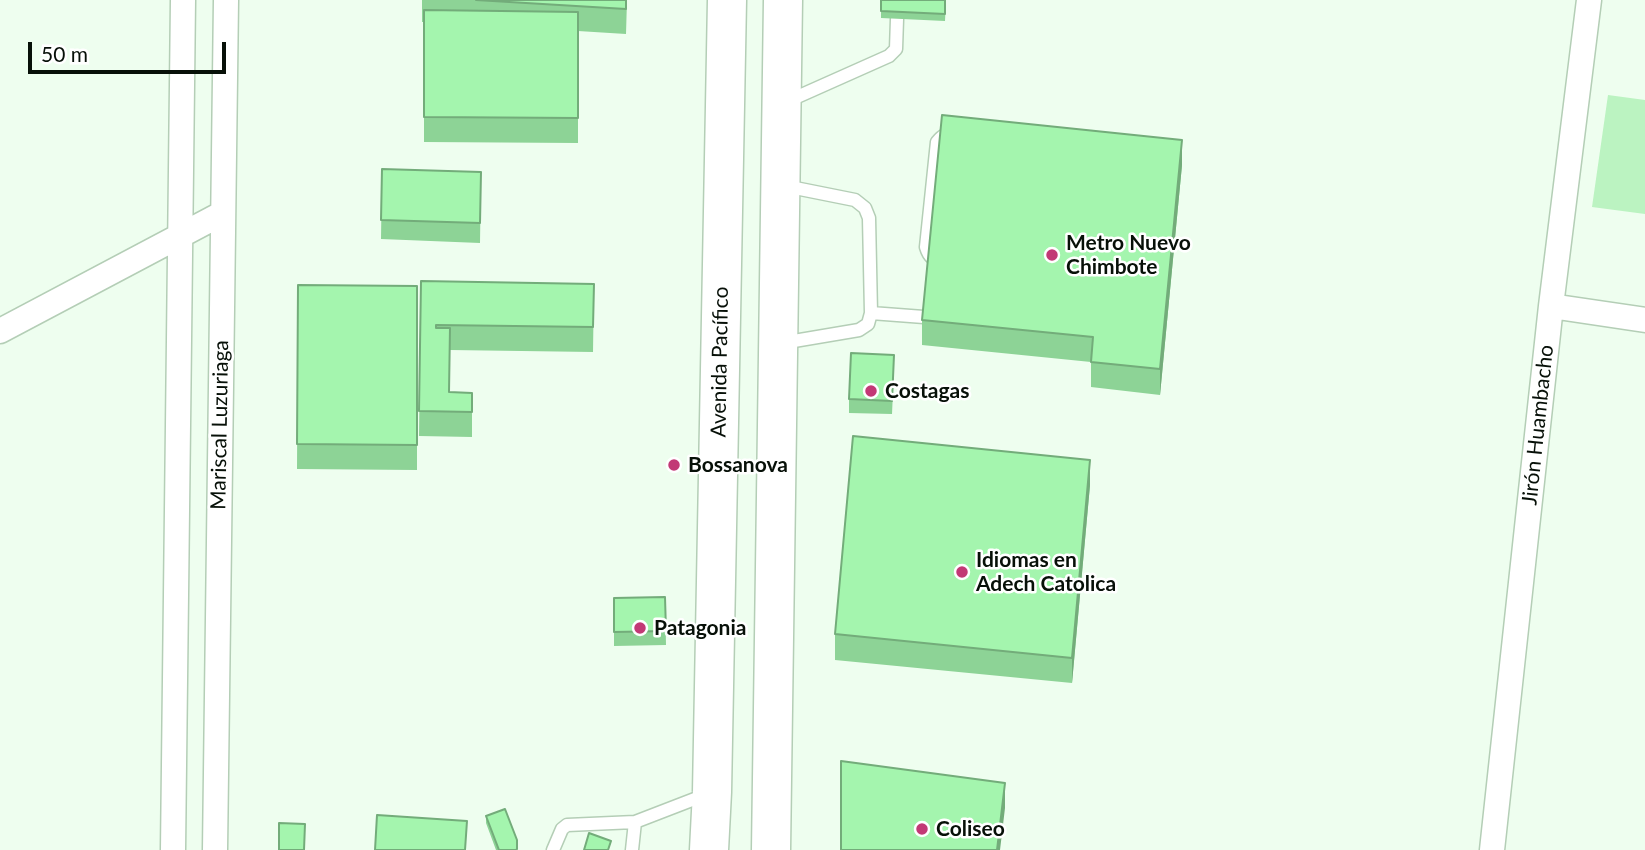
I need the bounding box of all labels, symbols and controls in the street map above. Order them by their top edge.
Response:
scale bar [32,28,229,72]
text: 50 m [41,41,88,66]
place label: Metro Nuevo Chimbote [1066,230,1191,280]
marker: Metro Nuevo Chimbote [1044,247,1060,263]
street label: Avenida Pacífico [706,286,734,438]
street label: Mariscal Luzuriaga [206,340,234,510]
street label: Jirón Huambacho [1517,344,1559,506]
place label: Costagas [885,378,969,404]
marker: Costagas [863,383,879,399]
place label: Bossanova [688,452,788,478]
marker: Bossanova [666,457,682,473]
place label: Idiomas en Adech Catolica [976,547,1116,597]
marker: Idiomas en Adech Catolica [954,564,970,580]
place label: Patagonia [654,615,746,641]
marker: Patagonia [632,620,648,636]
place label: Coliseo [936,816,1005,842]
marker: Coliseo [914,821,930,837]

